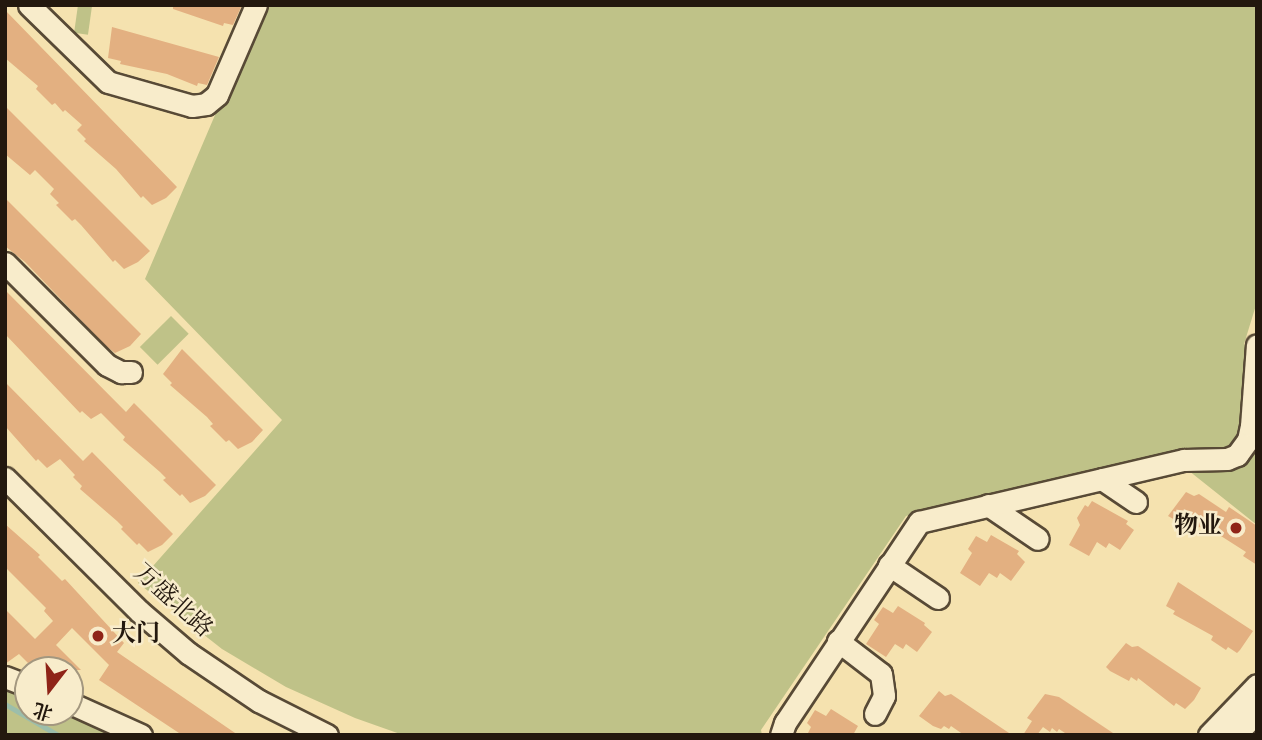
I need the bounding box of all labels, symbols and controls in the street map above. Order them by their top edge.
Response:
place label: 物业 [1174,514,1222,542]
marker: 物业 [1228,520,1244,536]
street label: 万盛北路 [127,559,217,645]
place label: 大门 [112,622,160,650]
marker: 大门 [90,628,106,644]
north arrow [14,656,84,726]
text: 北 [30,694,56,725]

